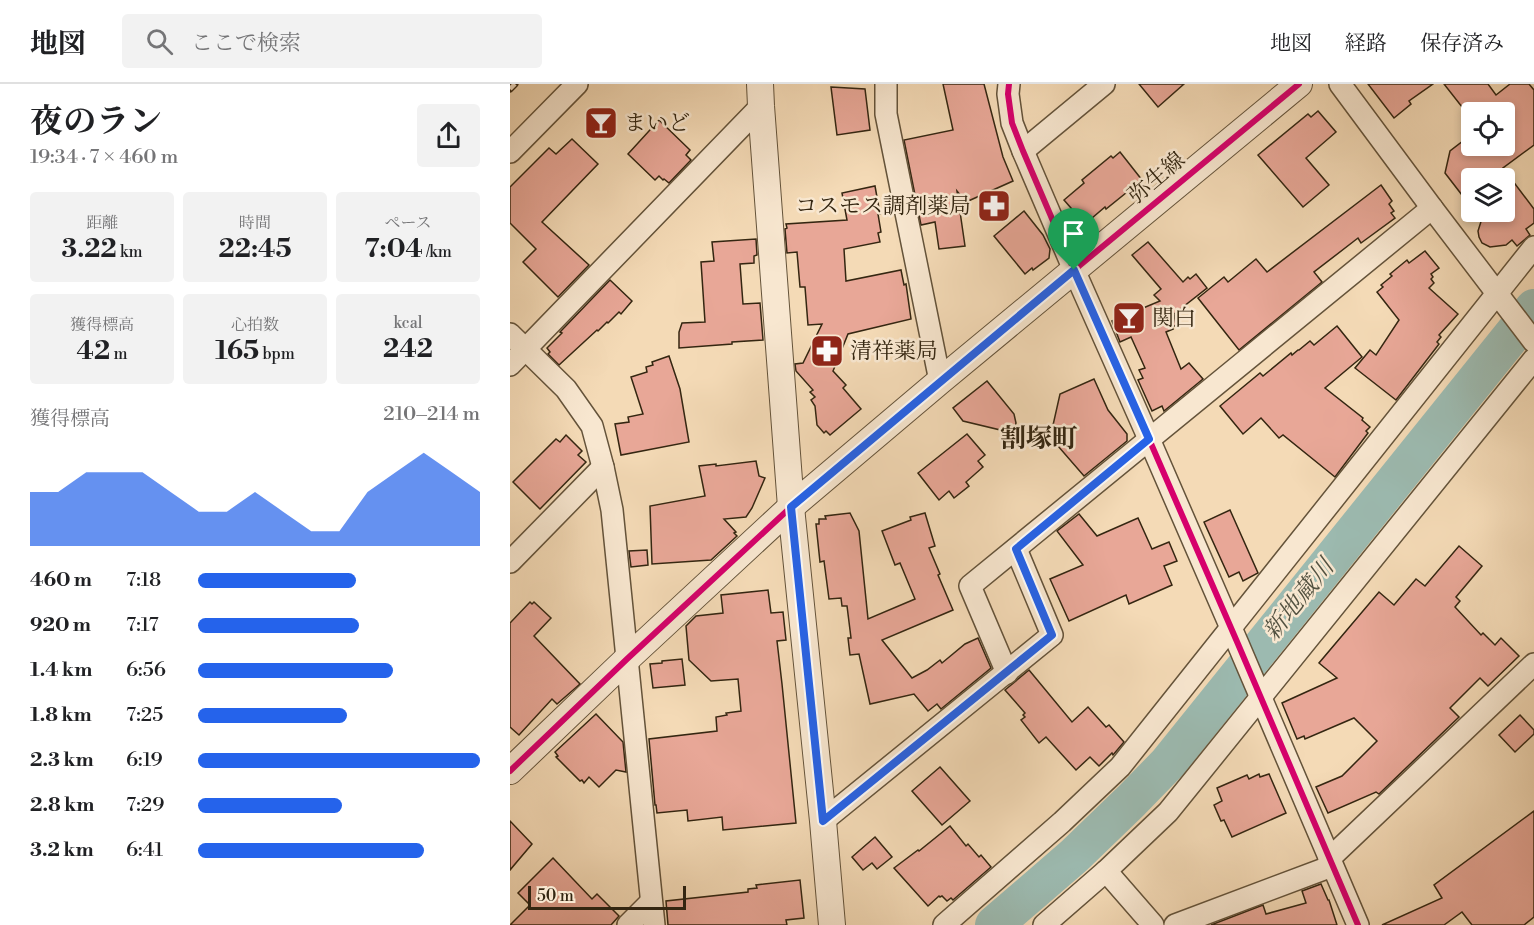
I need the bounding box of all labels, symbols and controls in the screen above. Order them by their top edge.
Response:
search box [122,14,542,68]
icon: search [143,25,176,58]
text: 地図 [30,27,86,62]
text: ここで検索 [191,30,301,57]
text: 地図 [1270,31,1312,57]
text: 経路 [1345,31,1387,57]
text: 保存済み [1420,31,1504,57]
text: 夜のラン [30,102,162,143]
map controls [1461,102,1515,222]
button: locate [1461,102,1515,156]
button: share [417,104,480,167]
bar icon: まいど [583,105,619,141]
place label: まいど [624,110,690,137]
text: 19:34 · 7 × 460 m [30,145,178,170]
street label: 弥生線 [1123,146,1191,210]
button: layers [1461,168,1515,222]
pharmacy icon: コスモス調剤薬局 [976,188,1012,224]
place label: コスモス調剤薬局 [795,193,971,220]
pin [1048,208,1099,270]
text: 距離 [86,213,118,233]
text: 時間 [239,213,271,233]
text: ペース [384,213,432,233]
icon: arrive [1057,217,1090,250]
text: 3.22 [62,233,117,265]
text: 22:45 [218,233,292,265]
text: 7:04 [364,233,423,265]
text: km [117,242,142,262]
text: /km [423,242,452,262]
bar icon: 関白 [1111,300,1147,336]
place label: 関白 [1152,305,1196,332]
text: kcal [393,313,423,333]
text: 獲得標高 [70,315,134,335]
text: 心拍数 [231,315,279,335]
text: 242 [383,333,433,365]
pharmacy icon: 清祥薬局 [809,333,845,369]
text: 42 [77,335,110,367]
text: 165 [215,335,259,367]
place label: 清祥薬局 [850,338,938,365]
text: m [110,344,127,364]
text: bpm [259,344,295,364]
text: 210–214 m [383,402,480,427]
text: 獲得標高 [30,407,110,432]
district label: 割塚町 [1000,423,1078,455]
water label: 新地蔵川 [1257,551,1343,647]
text: 460 m [30,568,92,593]
text: 7:18 [126,568,161,593]
text: 920 m [30,613,91,638]
text: 7:17 [126,613,159,638]
text: 1.4 km [30,658,92,683]
text: 6:56 [126,658,166,683]
text: 1.8 km [30,703,92,728]
text: 7:25 [126,703,163,728]
text: 2.3 km [30,748,94,773]
text: 6:19 [126,748,163,773]
text: 2.8 km [30,793,94,818]
text: 7:29 [126,793,164,818]
text: 3.2 km [30,838,94,863]
text: 6:41 [126,838,163,863]
scale bar [528,883,686,910]
text: 50 m [537,886,574,906]

